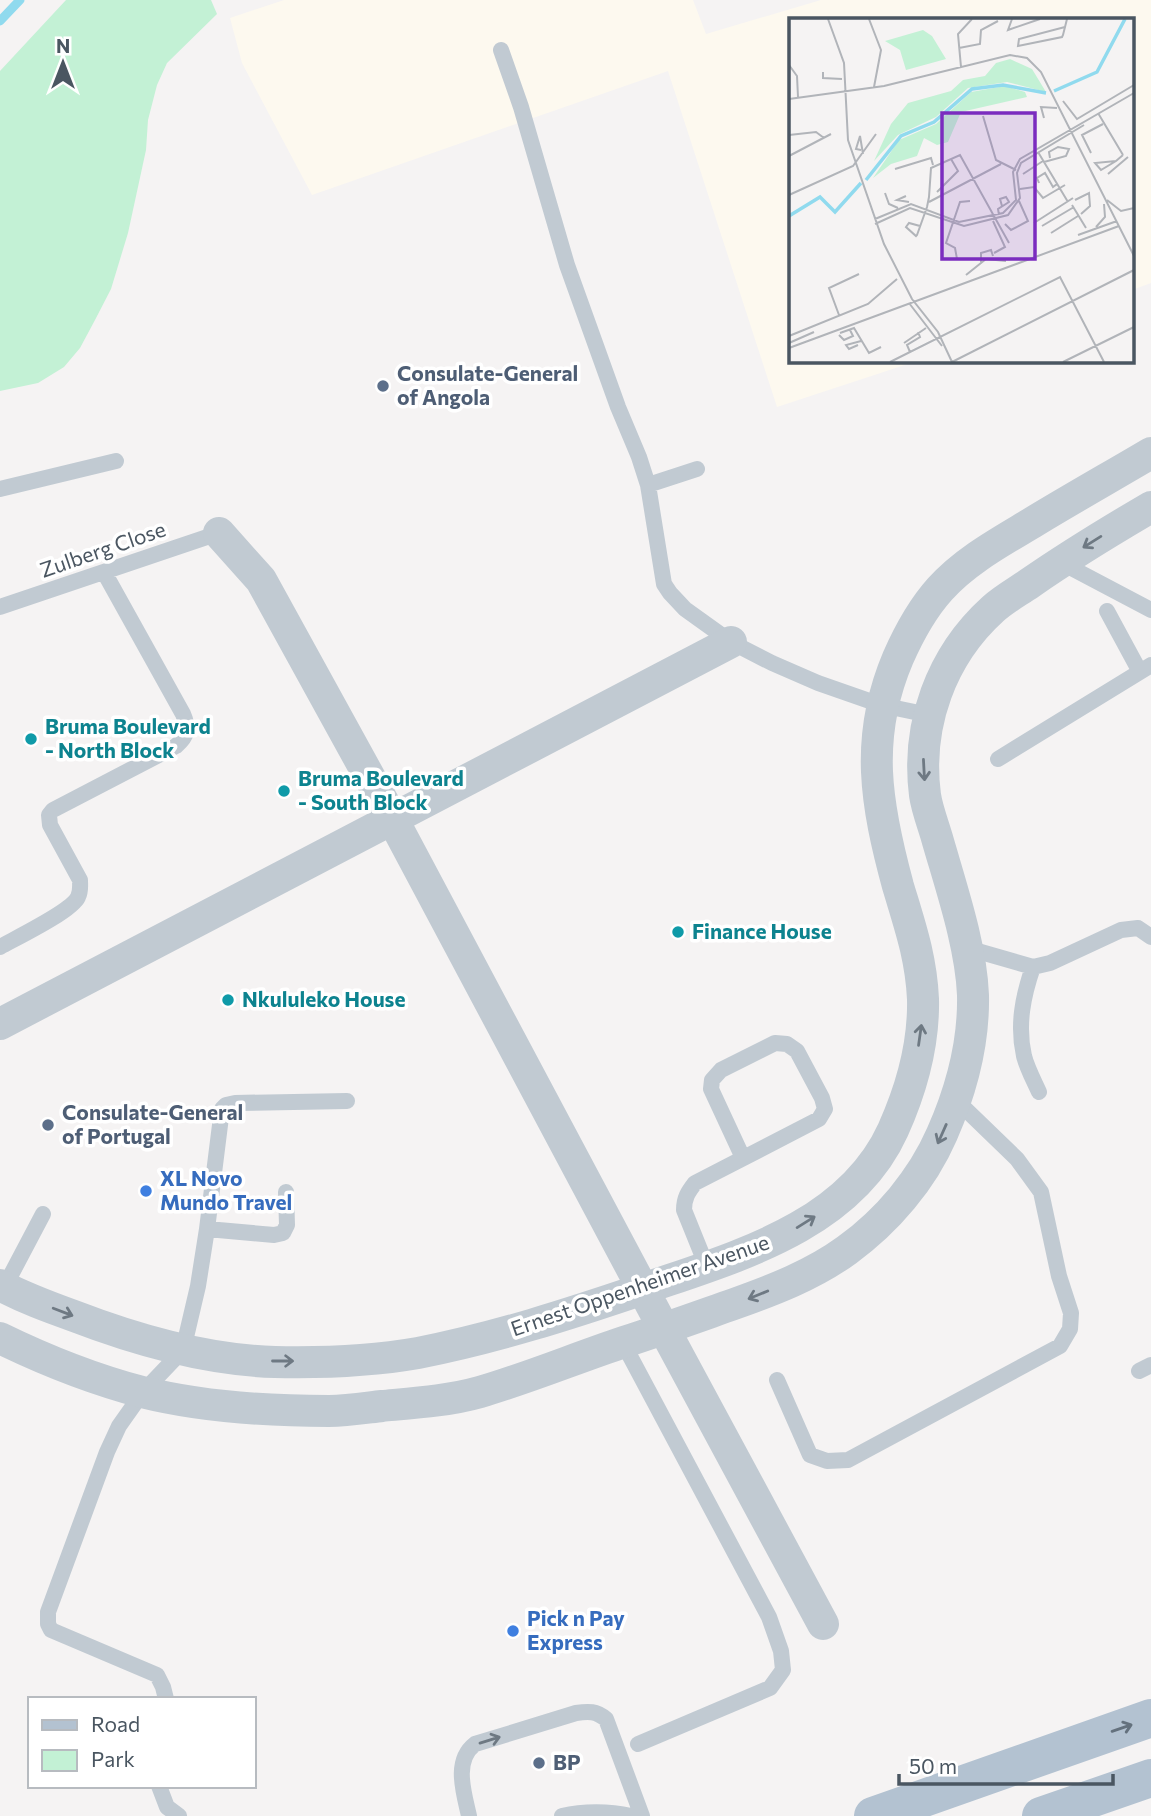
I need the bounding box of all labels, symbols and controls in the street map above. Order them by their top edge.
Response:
inset map [789,18,1134,362]
north arrow [28,28,98,98]
text: N [56,34,70,57]
place label: Consulate-General of Angola [397,360,578,409]
marker: Consulate-General of Angola [375,378,391,394]
street label: Zulberg Close [36,515,169,582]
one-way arrow [1083,535,1103,549]
place label: Bruma Boulevard - North Block [45,713,211,762]
marker: Bruma Boulevard - North Block [23,731,39,747]
one-way arrow [918,758,931,781]
place label: Bruma Boulevard - South Block [298,765,464,814]
marker: Bruma Boulevard - South Block [276,783,292,799]
place label: Finance House [692,918,832,943]
marker: Finance House [670,924,686,940]
place label: Nkululeko House [242,986,405,1011]
marker: Nkululeko House [220,992,236,1008]
one-way arrow [914,1024,927,1047]
place label: Consulate-General of Portugal [62,1099,243,1148]
marker: Consulate-General of Portugal [40,1117,56,1133]
one-way arrow [935,1123,948,1144]
place label: XL Novo Mundo Travel [160,1165,292,1214]
marker: XL Novo Mundo Travel [138,1183,154,1199]
one-way arrow [795,1214,815,1228]
street label: Ernest Oppenheimer Avenue [507,1229,772,1341]
one-way arrow [747,1289,769,1302]
one-way arrow [51,1307,73,1319]
one-way arrow [272,1355,295,1368]
place label: Pick n Pay Express [527,1605,625,1654]
marker: Pick n Pay Express [505,1623,521,1639]
legend [28,1697,256,1788]
text: Road [91,1711,140,1736]
one-way arrow [1111,1721,1133,1734]
one-way arrow [479,1732,501,1745]
scale bar [899,1742,1112,1786]
text: Park [91,1746,135,1771]
place label: BP [553,1749,581,1774]
text: 50 m [909,1753,957,1778]
marker: BP [531,1755,547,1771]

